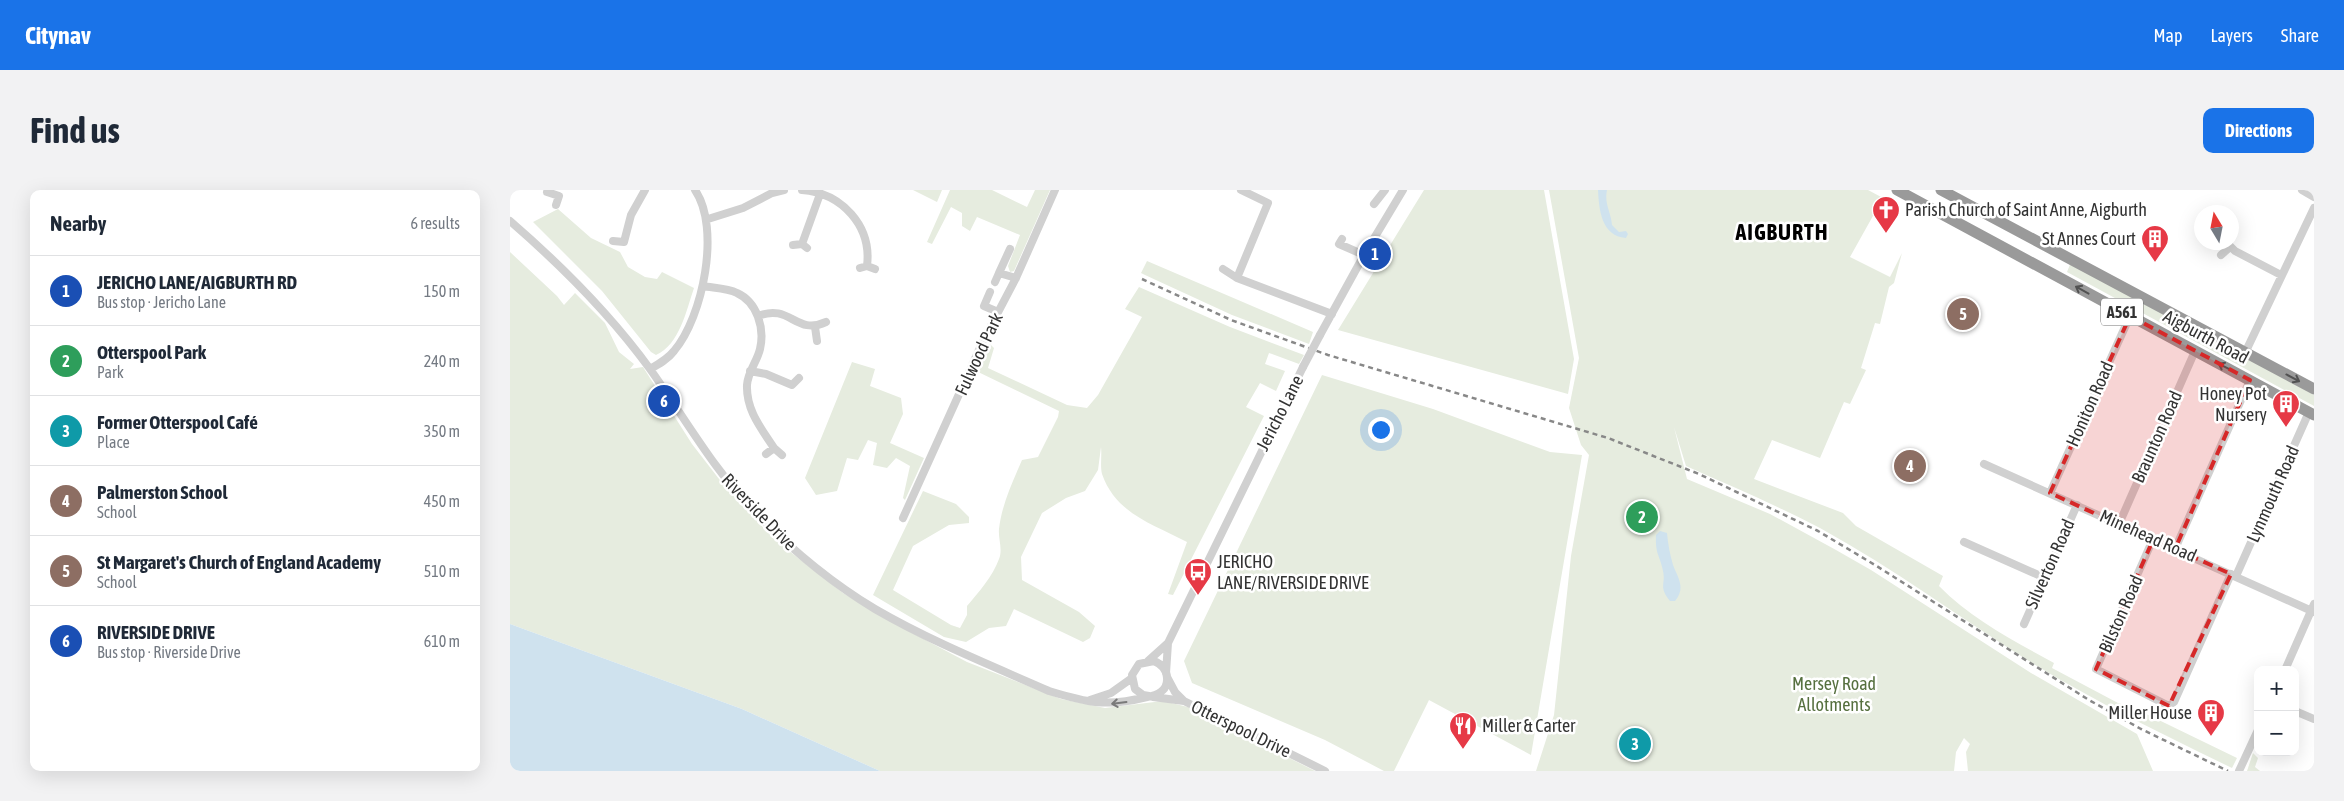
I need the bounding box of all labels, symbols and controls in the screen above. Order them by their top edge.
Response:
text: Citynav [25,22,91,49]
text: Map [2153,25,2182,46]
text: Layers [2210,25,2253,46]
text: Share [2281,25,2319,46]
button: Directions [2203,108,2314,153]
text: Find us [30,110,120,150]
church icon: Parish Church of Saint Anne, Aigburth [1871,195,1901,234]
place label: Parish Church of Saint Anne, Aigburth [1905,199,2147,220]
north arrow [2194,205,2239,250]
text: Nearby [50,211,106,235]
text: 6 results [410,214,460,232]
district label: AIGBURTH [1735,219,1828,245]
building icon: St Annes Court [2140,224,2170,263]
place label: St Annes Court [2042,228,2136,249]
pin: 1 [1359,235,1391,273]
text: JERICHO LANE/AIGBURTH RD [97,271,297,293]
text: 1 [62,282,70,300]
text: 150 m [424,282,460,300]
one-way arrow [2075,284,2090,294]
text: Bus stop · Jericho Lane [97,293,226,311]
pin: 5 [1947,295,1979,333]
road number: A561 [2101,298,2143,326]
street label: Aigburth Road [2160,305,2253,368]
street label: Fulwood Park [950,309,1007,399]
text: Otterspool Park [97,341,206,363]
text: 2 [62,352,70,370]
text: 240 m [424,352,460,370]
street label: Honiton Road [2061,358,2118,450]
one-way arrow [2218,362,2233,371]
text: Park [97,363,124,381]
street label: Jericho Lane [1252,372,1308,454]
one-way arrow [2285,373,2300,383]
pin: 6 [648,382,680,420]
place label: Honey Pot Nursery [2199,383,2267,425]
street label: Braunton Road [2127,388,2186,486]
building icon: Honey Pot Nursery [2271,389,2301,428]
text: Former Otterspool Café [97,411,258,433]
your location [1368,417,1394,443]
text: 3 [62,422,70,440]
text: 350 m [424,422,460,440]
text: Place [97,433,130,451]
street label: Lynmouth Road [2242,442,2303,545]
pin: 4 [1894,447,1926,485]
street label: Riverside Drive [718,469,801,554]
text: Palmerston School [97,481,228,503]
text: 4 [62,492,70,510]
text: 450 m [424,492,460,510]
pin: 2 [1626,498,1658,536]
text: School [97,503,137,521]
street label: Minehead Road [2097,505,2200,566]
street label: Silverton Road [2020,516,2079,612]
text: St Margaret's Church of England Academy [97,551,381,573]
place label: JERICHO LANE/RIVERSIDE DRIVE [1217,551,1369,593]
bus stop icon: JERICHO LANE/RIVERSIDE DRIVE [1183,557,1213,596]
text: 5 [62,562,70,580]
text: 510 m [424,562,460,580]
street label: Bilston Road [2094,572,2147,656]
text: School [97,573,137,591]
text: RIVERSIDE DRIVE [97,621,215,643]
text: 6 [62,632,70,650]
text: 610 m [424,632,460,650]
text: Bus stop · Riverside Drive [97,643,241,661]
map controls [2254,666,2299,756]
button: + [2254,666,2299,711]
park label: Mersey Road Allotments [1792,673,1876,715]
street label: Otterspool Drive [1188,695,1294,762]
one-way arrow [1111,698,1127,708]
building icon: Miller House [2196,698,2226,737]
place label: Miller House [2108,702,2192,723]
restaurant icon: Miller & Carter [1448,711,1478,750]
button: − [2254,711,2299,756]
place label: Miller & Carter [1482,715,1576,736]
pin: 3 [1619,725,1651,763]

